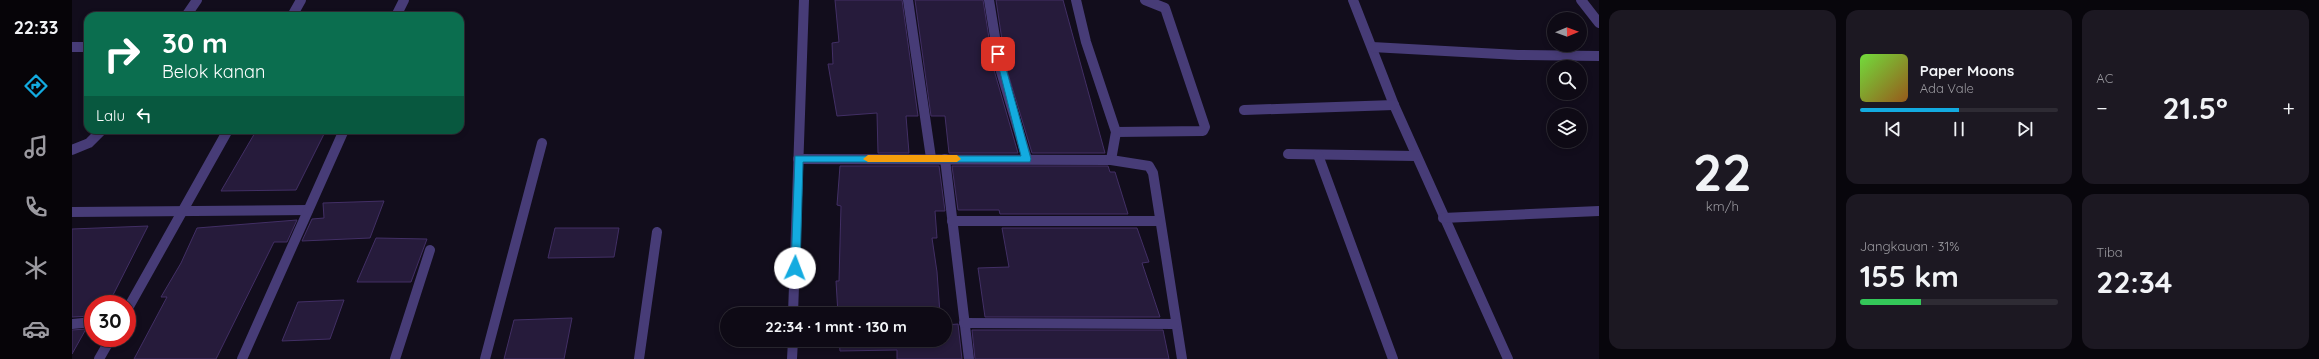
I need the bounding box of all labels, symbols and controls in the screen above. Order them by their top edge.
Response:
north arrow [1547,12,1587,52]
map controls [1547,12,1587,148]
text: 22:33 [14,16,58,39]
text: 30 m [162,25,228,60]
icon: right [96,28,148,80]
pin [981,37,1015,71]
icon: arrive [987,43,1009,65]
text: Belok kanan [162,60,265,83]
button: search [1547,60,1587,100]
text: Paper Moons [1920,61,2014,80]
text: AC [2096,70,2113,86]
icon: directions [22,72,50,100]
text: Ada Vale [1920,80,1974,96]
text: 21.5° [2163,89,2228,127]
text: − [2096,94,2108,122]
text: + [2283,94,2295,122]
icon: left [133,104,155,126]
text: Lalu [96,106,125,125]
button: layers [1547,108,1587,148]
icon: previous [1882,118,1904,140]
icon: pause [1948,118,1970,140]
icon: next [2014,118,2036,140]
icon: music [22,133,50,161]
text: 22 [1693,139,1752,204]
icon: phone [22,193,50,221]
text: km/h [1706,198,1739,214]
text: Jangkauan · 31% [1860,238,1959,254]
text: Tiba [2096,244,2123,260]
position arrow [774,247,816,289]
icon: climate [22,254,50,282]
text: 155 km [1860,257,1959,295]
text: 22:34 [2096,263,2172,301]
speed limit sign: 30 [84,295,136,347]
icon: car [22,315,50,343]
text: 22:34 · 1 mnt · 130 m [765,317,907,336]

